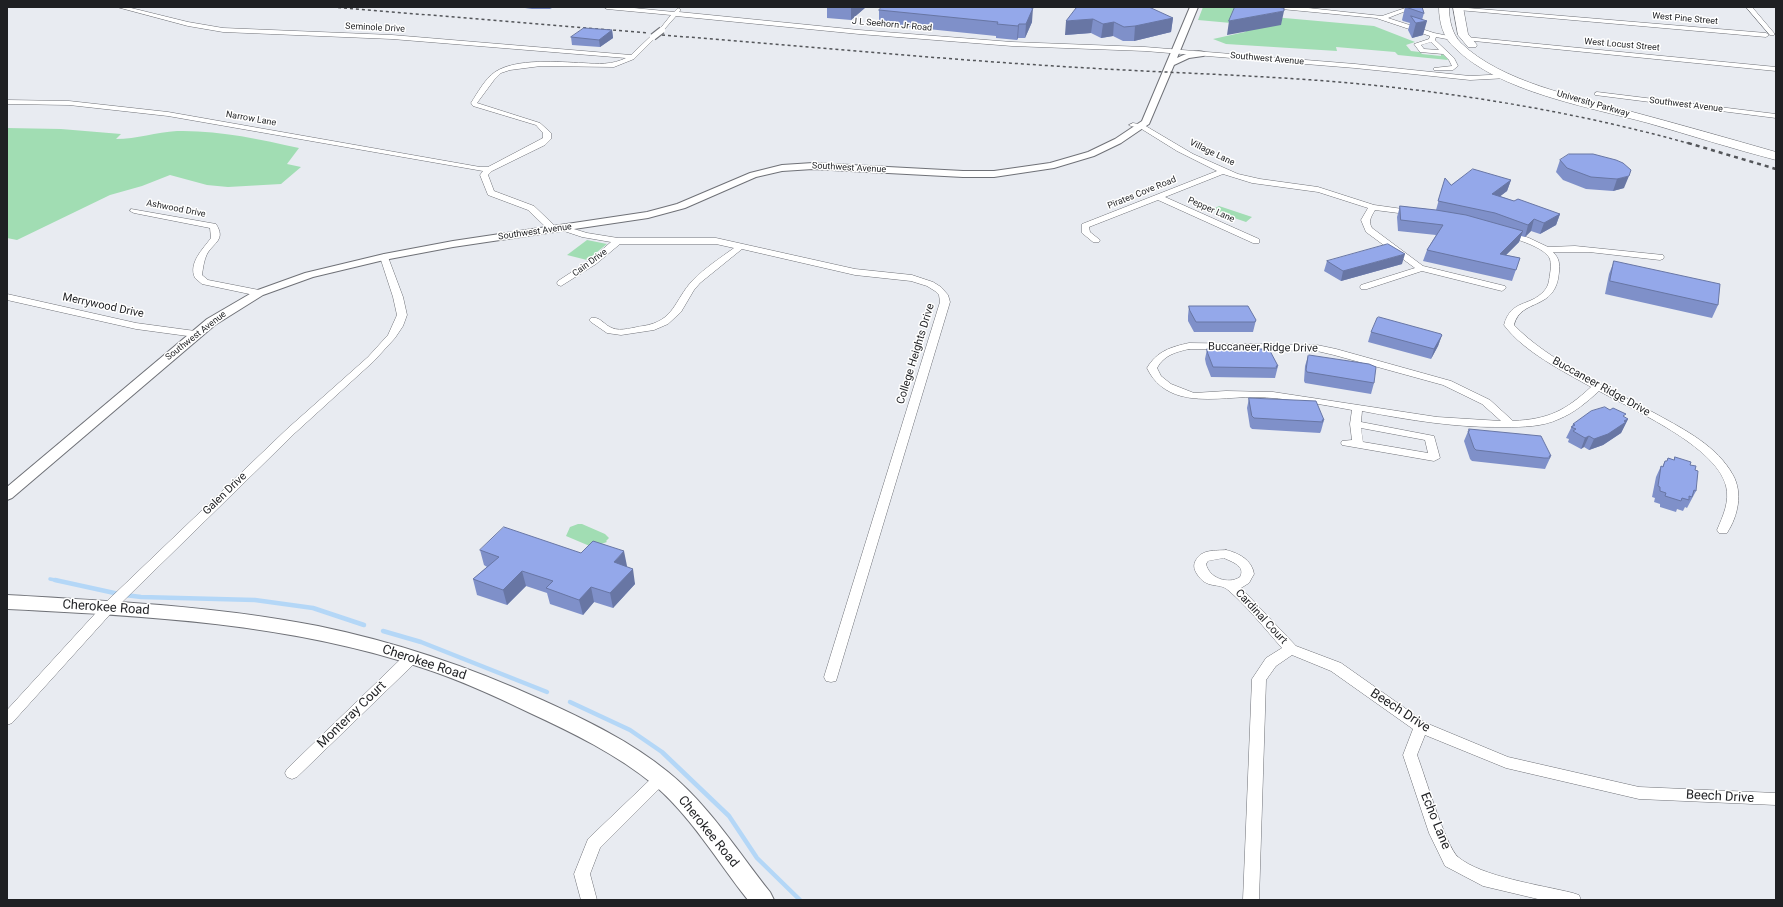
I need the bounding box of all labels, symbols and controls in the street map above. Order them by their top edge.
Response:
street label: West Pine Street [1652,11,1718,27]
street label: J L Seehorn Jr Road [851,16,933,34]
street label: Seminole Drive [345,21,405,35]
street label: West Locust Street [1584,36,1660,54]
street label: Southwest Avenue [1230,50,1304,68]
street label: University Parkway [1555,88,1631,120]
street label: Southwest Avenue [1649,95,1723,115]
street label: Narrow Lane [225,109,277,129]
street label: Village Lane [1188,137,1236,169]
street label: Southwest Avenue [812,161,886,175]
street label: Pirates Cove Road [1106,174,1178,212]
street label: Pepper Lane [1186,195,1236,225]
street label: Ashwood Drive [146,198,206,220]
street label: Southwest Avenue [498,221,572,243]
street label: Cain Drive [570,247,610,279]
street label: Merrywood Drive [61,291,145,321]
street label: College Heights Drive [894,302,938,406]
street label: Southwest Avenue [163,309,229,363]
street label: Buccaneer Ridge Drive [1208,340,1318,356]
street label: Buccaneer Ridge Drive [1550,355,1652,419]
street label: Galen Drive [200,470,250,518]
street label: Cardinal Court [1232,587,1290,647]
street label: Cherokee Road [62,597,150,619]
street label: Cherokee Road [380,642,468,684]
street label: Monteray Court [314,678,390,752]
street label: Beech Drive [1367,686,1433,736]
street label: Beech Drive [1685,787,1755,807]
street label: Echo Lane [1417,790,1453,852]
street label: Cherokee Road [674,793,742,871]

